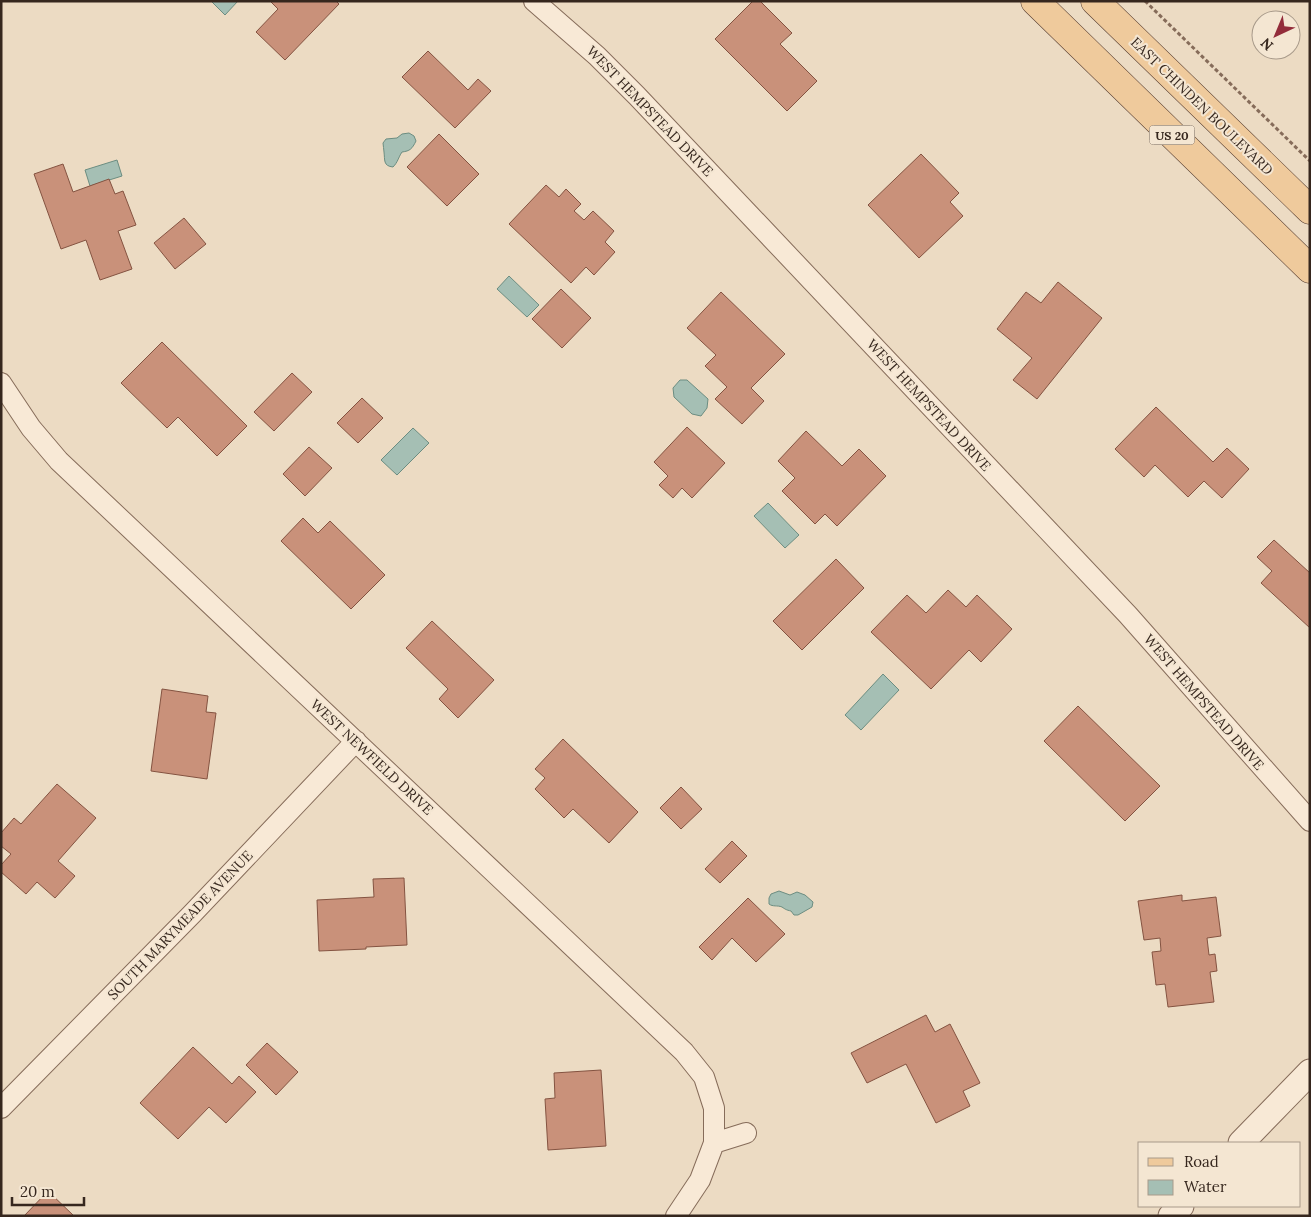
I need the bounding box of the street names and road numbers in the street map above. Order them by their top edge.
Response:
street label: EAST CHINDEN BOULEVARD [1127,34,1277,178]
street label: WEST HEMPSTEAD DRIVE [583,42,717,180]
road number: US 20 [1150,126,1194,144]
street label: WEST HEMPSTEAD DRIVE [863,335,995,475]
street label: WEST HEMPSTEAD DRIVE [1140,630,1268,774]
street label: WEST NEWFIELD DRIVE [307,695,437,819]
street label: SOUTH MARYMEADE AVENUE [104,846,257,1004]

